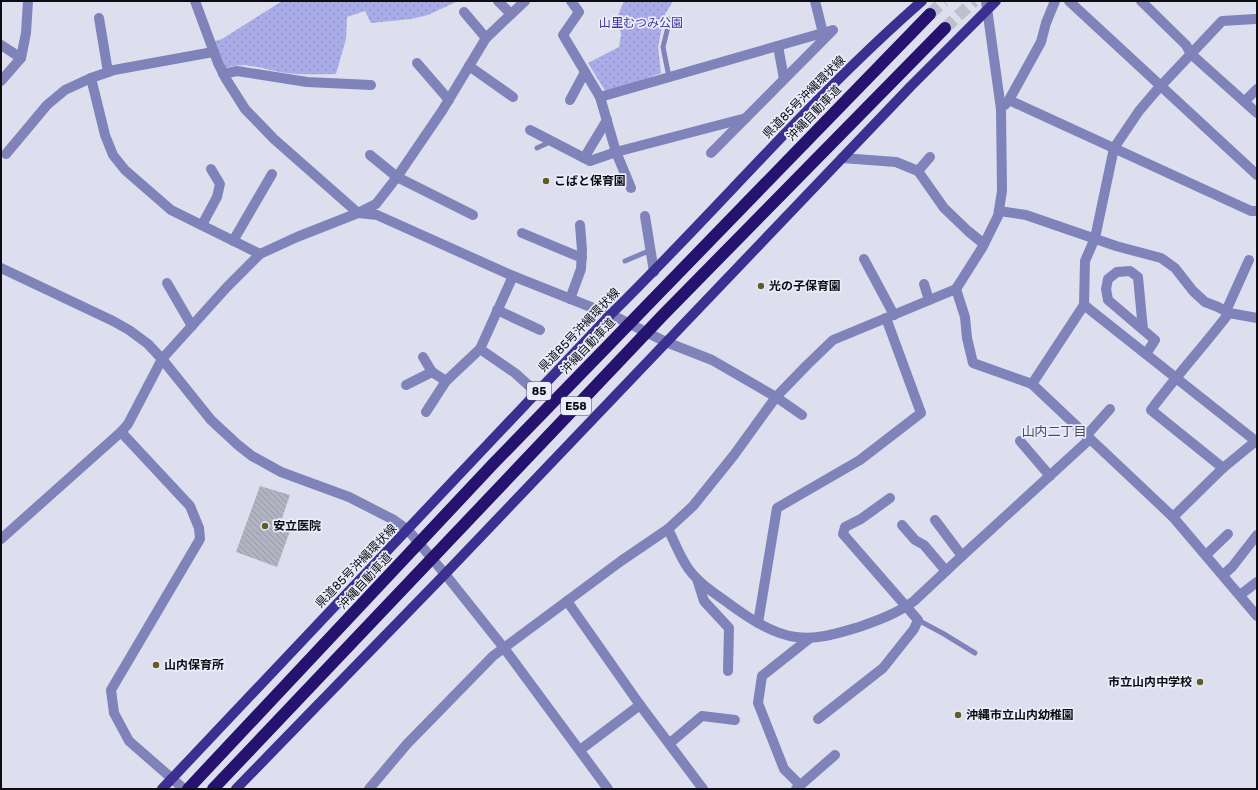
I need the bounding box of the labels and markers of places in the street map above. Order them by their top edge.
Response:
place label: こばと保育園 [554,174,626,188]
marker: こばと保育園 [541,176,551,186]
place label: 光の子保育園 [769,279,841,293]
marker: 光の子保育園 [756,281,766,291]
place label: 安立医院 [273,519,321,533]
marker: 安立医院 [260,521,270,531]
place label: 山内保育所 [164,658,224,672]
marker: 山内保育所 [151,660,161,670]
place label: 市立山内中学校 [1108,675,1192,689]
marker: 市立山内中学校 [1195,677,1205,687]
place label: 沖縄市立山内幼稚園 [966,708,1074,722]
marker: 沖縄市立山内幼稚園 [953,710,963,720]

